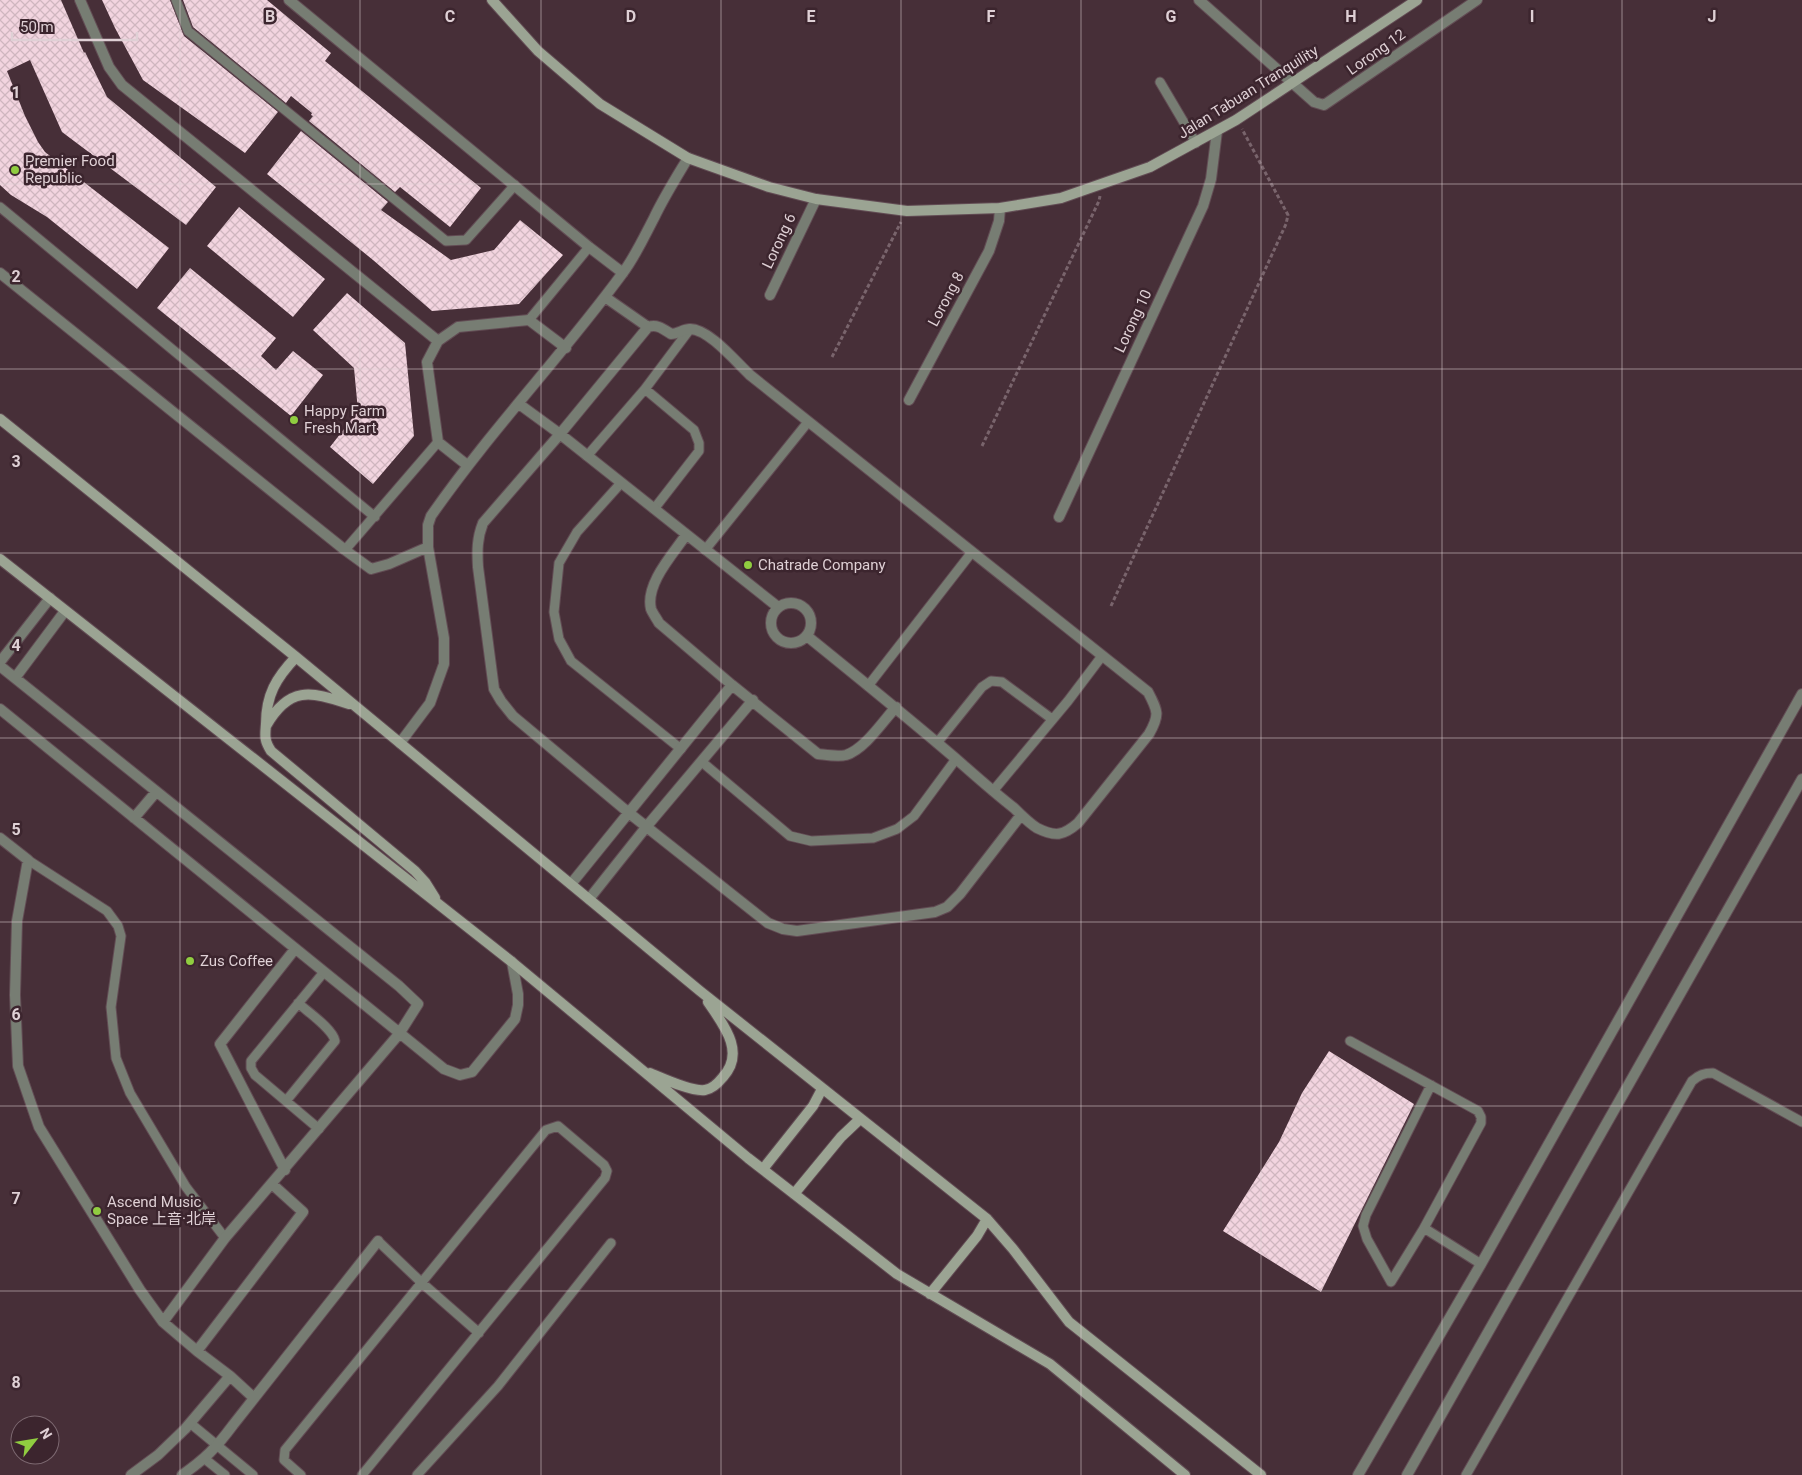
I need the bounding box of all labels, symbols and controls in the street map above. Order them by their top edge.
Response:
text: B [265,7,275,26]
text: C [445,7,455,26]
text: D [626,7,636,26]
text: E [807,7,816,26]
text: F [987,7,996,26]
text: G [1166,7,1177,26]
text: H [1345,7,1357,26]
text: I [1530,7,1534,26]
text: J [1708,7,1716,26]
scale bar [12,10,138,42]
text: 50 m [20,18,54,36]
street label: Lorong 12 [1343,25,1409,79]
street label: Jalan Tabuan Tranquility [1174,41,1322,143]
text: 1 [11,83,21,102]
place label: Premier Food Republic [25,152,115,187]
marker: Premier Food Republic [9,164,21,176]
street label: Lorong 6 [758,210,800,272]
text: 2 [11,267,21,286]
street label: Lorong 8 [924,269,968,329]
street label: Lorong 10 [1111,287,1155,355]
place label: Happy Farm Fresh Mart [304,402,385,437]
marker: Happy Farm Fresh Mart [288,414,300,426]
text: 3 [11,452,21,471]
place label: Chatrade Company [758,556,886,574]
marker: Chatrade Company [742,559,754,571]
text: 4 [11,636,21,655]
text: 5 [11,820,21,839]
place label: Zus Coffee [200,952,273,970]
marker: Zus Coffee [184,955,196,967]
text: 6 [11,1005,21,1024]
text: 7 [11,1189,21,1208]
place label: Ascend Music Space 上音·北岸 [107,1193,216,1228]
marker: Ascend Music Space 上音·北岸 [91,1205,103,1217]
text: 8 [11,1373,21,1392]
north arrow [10,1415,60,1465]
text: N [37,1425,56,1442]

